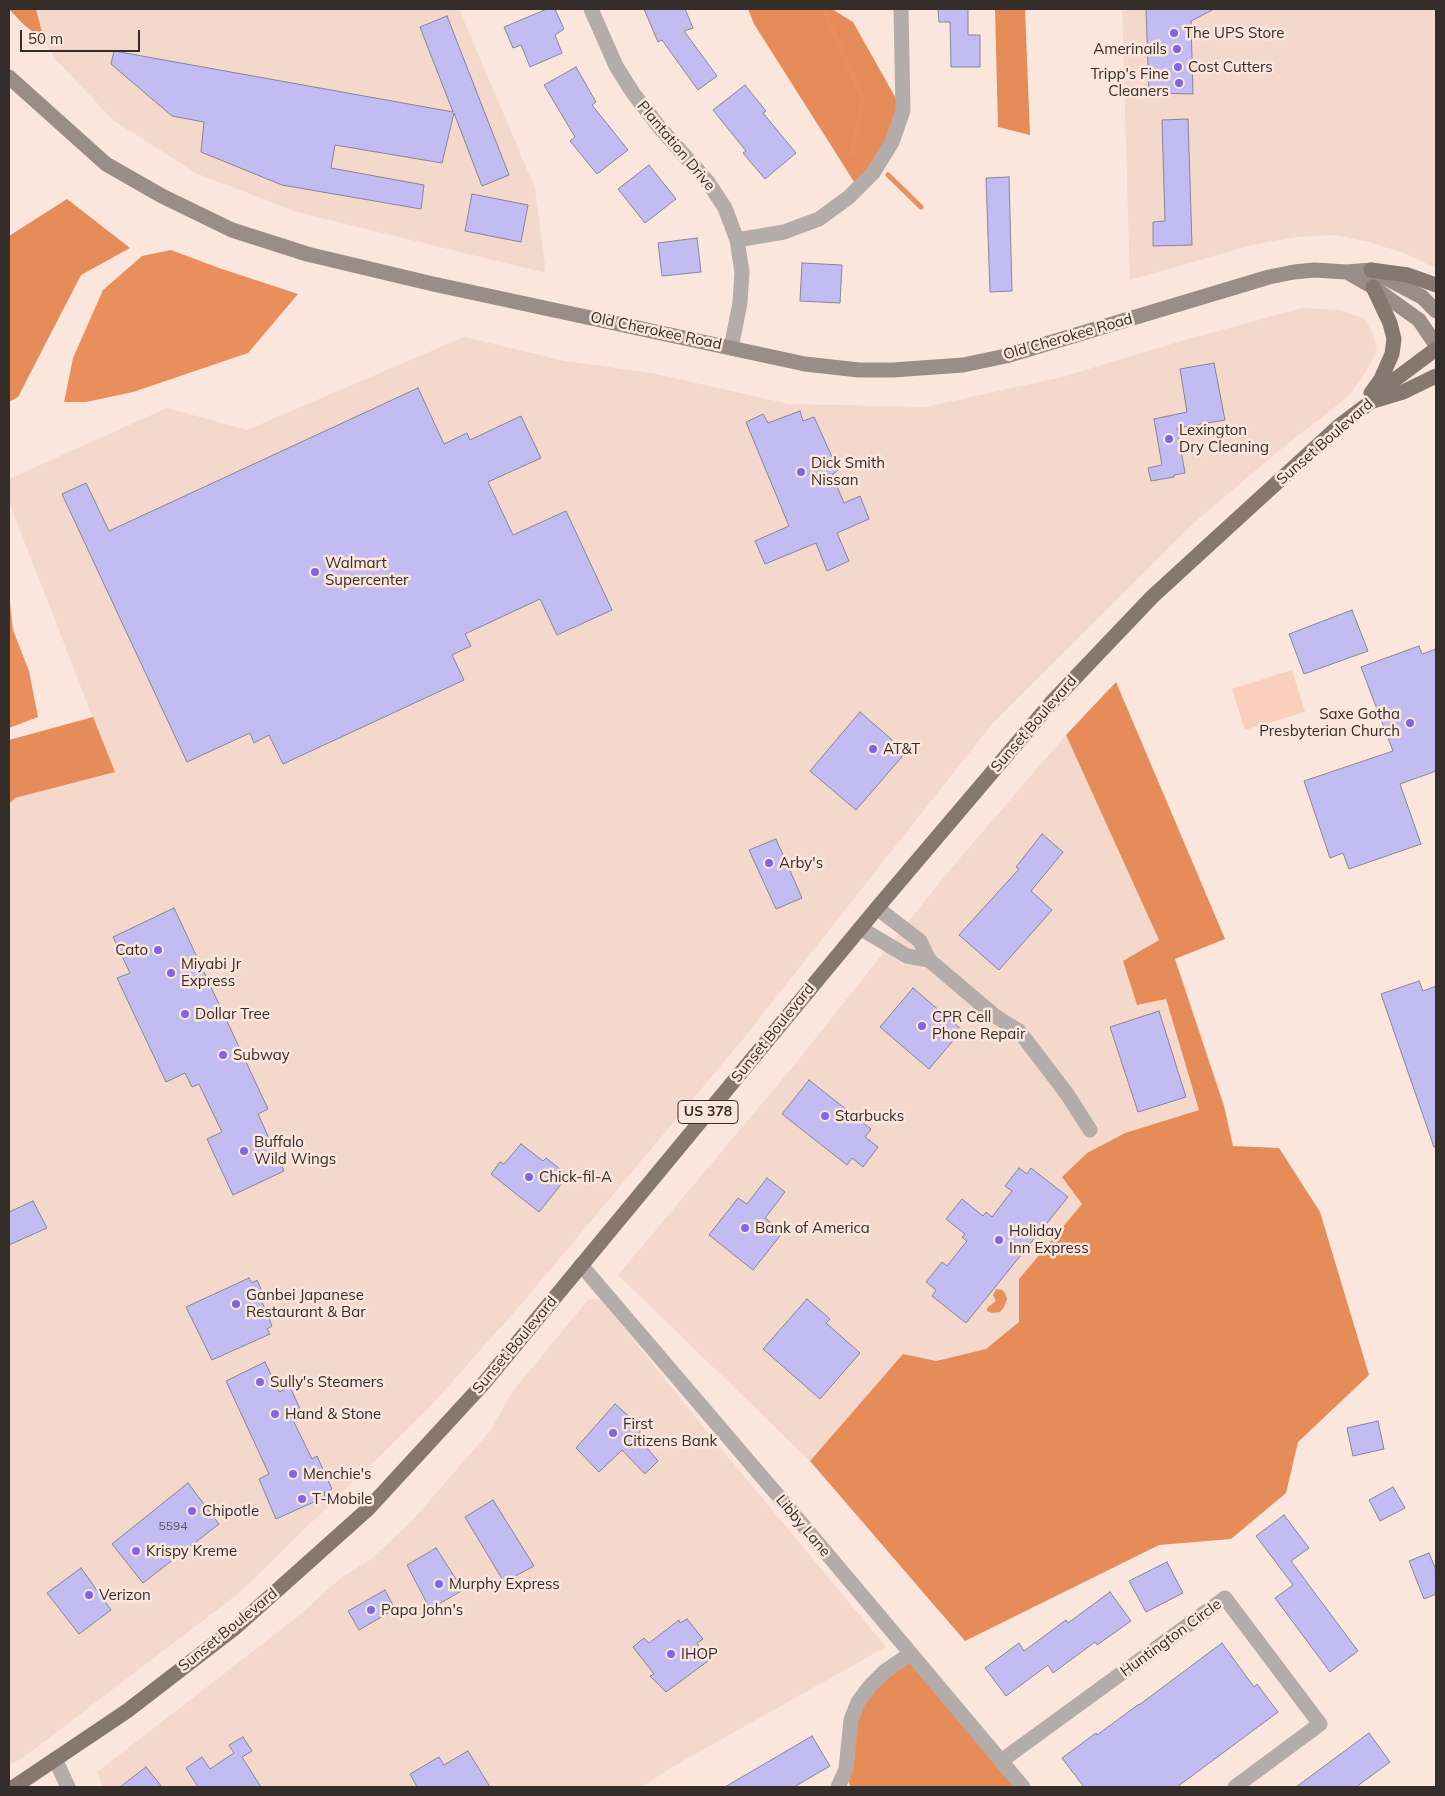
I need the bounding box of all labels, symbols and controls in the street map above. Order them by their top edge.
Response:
scale bar [22,20,142,52]
place label: The UPS Store [1184,24,1284,42]
marker: The UPS Store [1168,27,1180,39]
text: 50 m [28,29,63,48]
place label: Amerinails [1093,40,1167,58]
marker: Amerinails [1171,43,1183,55]
place label: Cost Cutters [1188,58,1273,76]
marker: Cost Cutters [1172,61,1184,73]
place label: Tripp's Fine Cleaners [1090,65,1169,100]
marker: Tripp's Fine Cleaners [1173,77,1185,89]
street label: Plantation Drive [633,97,719,195]
street label: Old Cherokee Road [589,308,723,354]
street label: Old Cherokee Road [1001,310,1135,364]
street label: Sunset Boulevard [1273,395,1377,489]
place label: Lexington Dry Cleaning [1179,421,1269,456]
marker: Lexington Dry Cleaning [1163,433,1175,445]
place label: Dick Smith Nissan [811,454,885,489]
marker: Dick Smith Nissan [795,466,807,478]
place label: Walmart Supercenter [325,554,409,589]
marker: Walmart Supercenter [309,566,321,578]
street label: Sunset Boulevard [987,672,1081,776]
place label: Saxe Gotha Presbyterian Church [1259,705,1400,740]
marker: Saxe Gotha Presbyterian Church [1404,717,1416,729]
place label: AT&T [883,740,920,758]
marker: AT&T [867,743,879,755]
place label: Arby's [779,854,823,872]
marker: Arby's [763,857,775,869]
place label: Cato [115,941,148,959]
marker: Cato [152,944,164,956]
place label: Miyabi Jr Express [181,955,241,990]
marker: Miyabi Jr Express [165,967,177,979]
street label: Sunset Boulevard [728,980,818,1086]
place label: Dollar Tree [195,1005,270,1023]
marker: Dollar Tree [179,1008,191,1020]
place label: CPR Cell Phone Repair [932,1008,1025,1043]
marker: CPR Cell Phone Repair [916,1020,928,1032]
place label: Subway [233,1046,290,1064]
marker: Subway [217,1049,229,1061]
road number: US 378 [678,1100,738,1124]
place label: Starbucks [835,1107,904,1125]
marker: Starbucks [819,1110,831,1122]
place label: Buffalo Wild Wings [254,1133,336,1168]
marker: Buffalo Wild Wings [238,1145,250,1157]
place label: Chick-fil-A [539,1168,612,1186]
marker: Chick-fil-A [523,1171,535,1183]
place label: Bank of America [755,1219,870,1237]
marker: Bank of America [739,1222,751,1234]
place label: Holiday Inn Express [1009,1222,1089,1257]
marker: Holiday Inn Express [993,1234,1005,1246]
place label: Ganbei Japanese Restaurant & Bar [246,1286,366,1321]
street label: Sunset Boulevard [469,1293,561,1397]
marker: Ganbei Japanese Restaurant & Bar [230,1298,242,1310]
place label: Sully's Steamers [270,1373,384,1391]
marker: Sully's Steamers [254,1376,266,1388]
place label: Hand & Stone [285,1405,381,1423]
marker: Hand & Stone [269,1408,281,1420]
place label: First Citizens Bank [623,1415,717,1450]
marker: First Citizens Bank [607,1427,619,1439]
place label: Menchie's [303,1465,372,1483]
marker: Menchie's [287,1468,299,1480]
place label: T-Mobile [312,1490,373,1508]
street label: Libby Lane [772,1491,834,1561]
marker: T-Mobile [296,1493,308,1505]
place label: Chipotle [202,1502,259,1520]
marker: Chipotle [186,1505,198,1517]
house number: 5594 [159,1519,187,1533]
place label: Krispy Kreme [146,1542,237,1560]
marker: Krispy Kreme [130,1545,142,1557]
place label: Murphy Express [449,1575,560,1593]
marker: Murphy Express [433,1578,445,1590]
street label: Sunset Boulevard [175,1585,281,1675]
place label: Verizon [99,1586,151,1604]
marker: Verizon [83,1589,95,1601]
street label: Huntington Circle [1117,1595,1225,1681]
place label: Papa John's [381,1601,463,1619]
marker: Papa John's [365,1604,377,1616]
place label: IHOP [681,1645,718,1663]
marker: IHOP [665,1648,677,1660]

